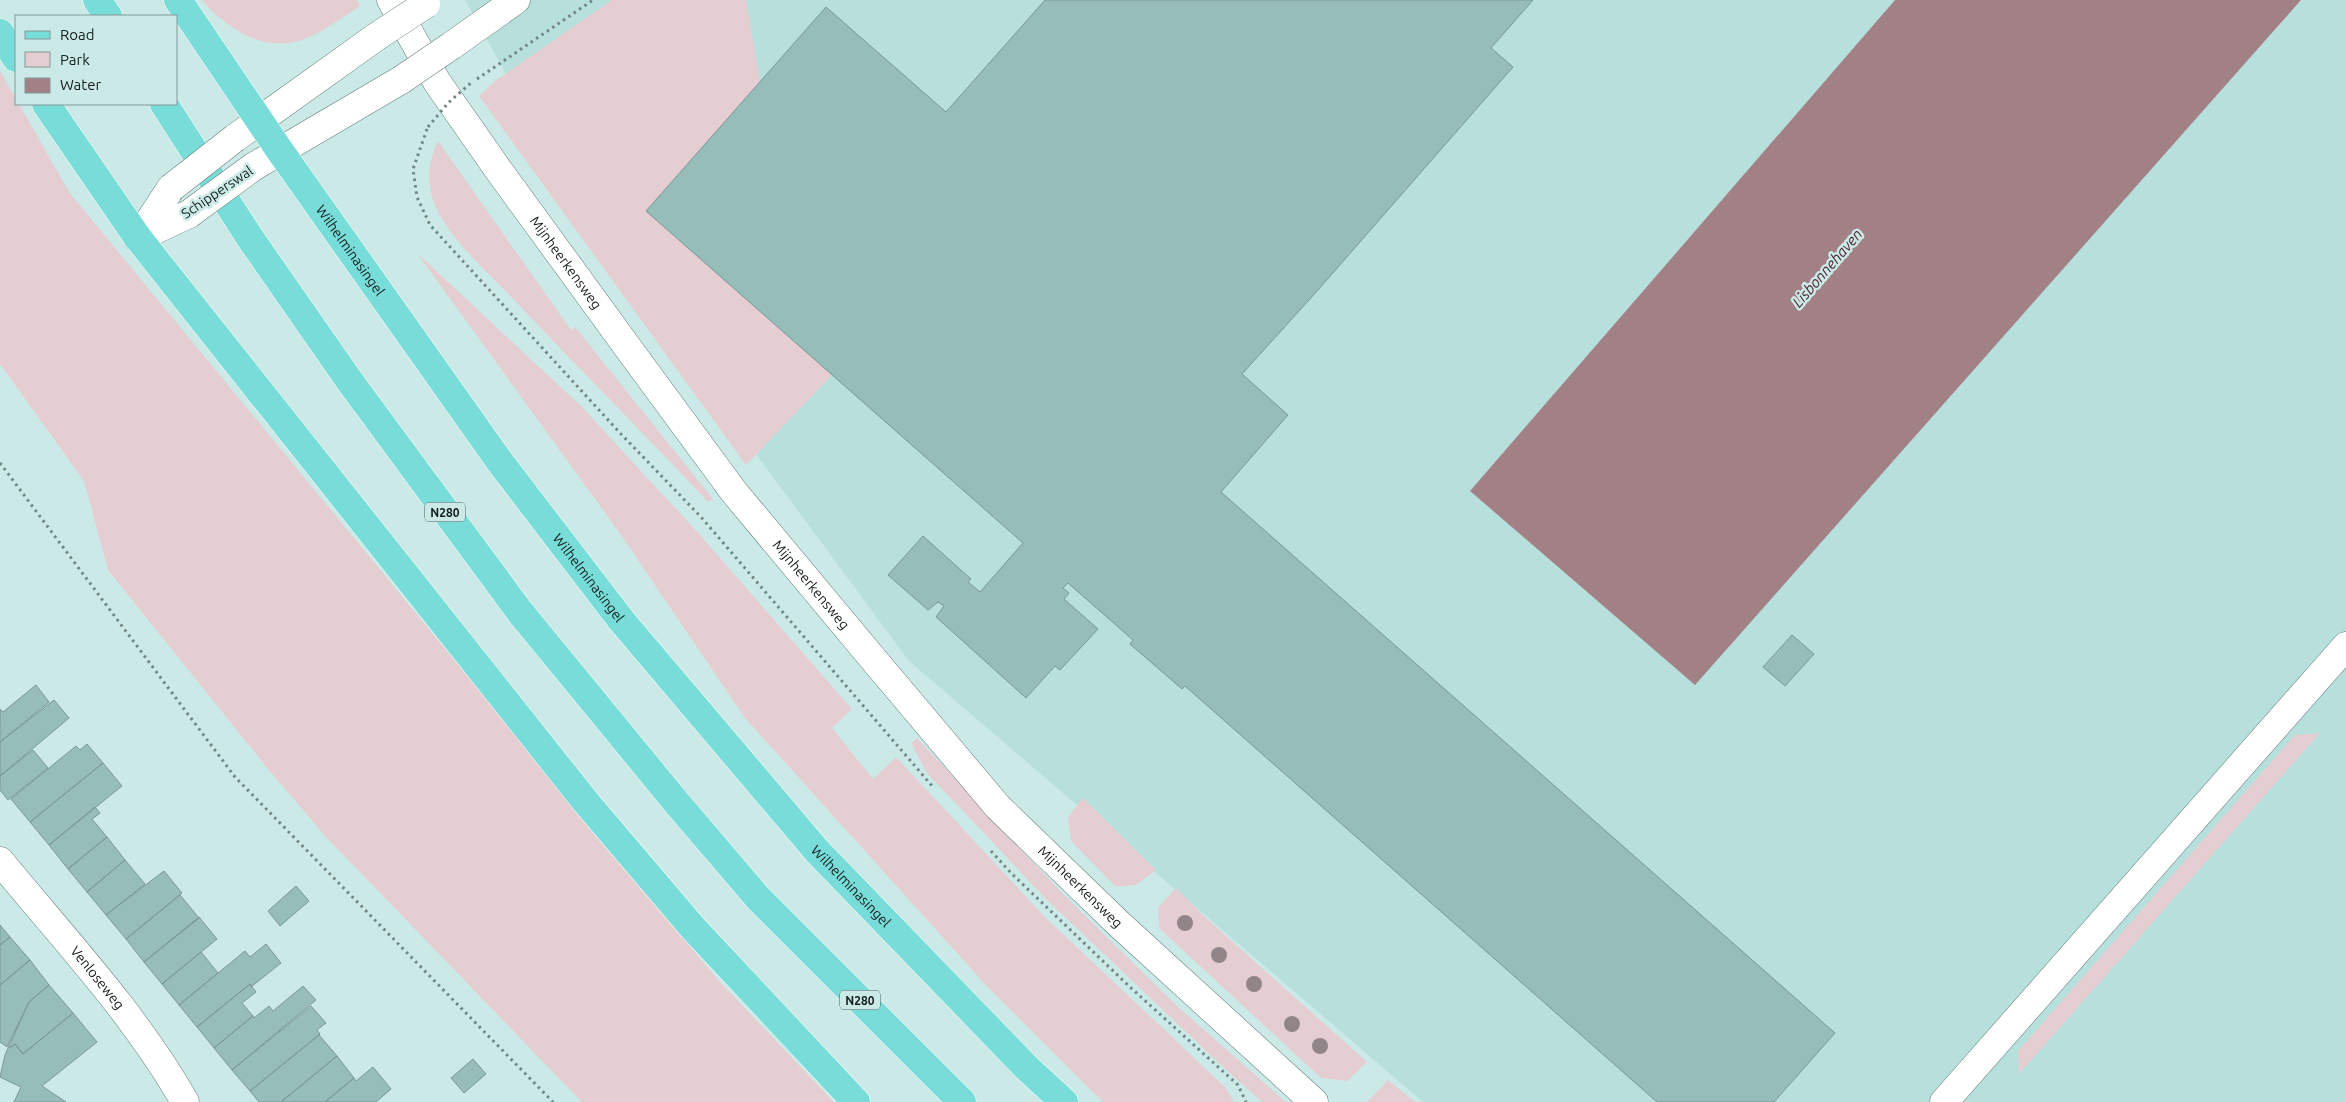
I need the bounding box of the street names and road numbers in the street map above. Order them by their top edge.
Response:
street label: Schipperswal [178,162,256,222]
street label: Wilhelminasingel [313,202,388,299]
street label: Mijnheerkensweg [527,213,605,312]
road number: N280 [425,502,465,522]
street label: Wilhelminasingel [550,530,628,626]
street label: Mijnheerkensweg [770,537,853,633]
street label: Wilhelminasingel [808,842,894,930]
street label: Mijnheerkensweg [1035,842,1126,931]
street label: Venloseweg [67,943,128,1012]
road number: N280 [840,990,880,1010]

